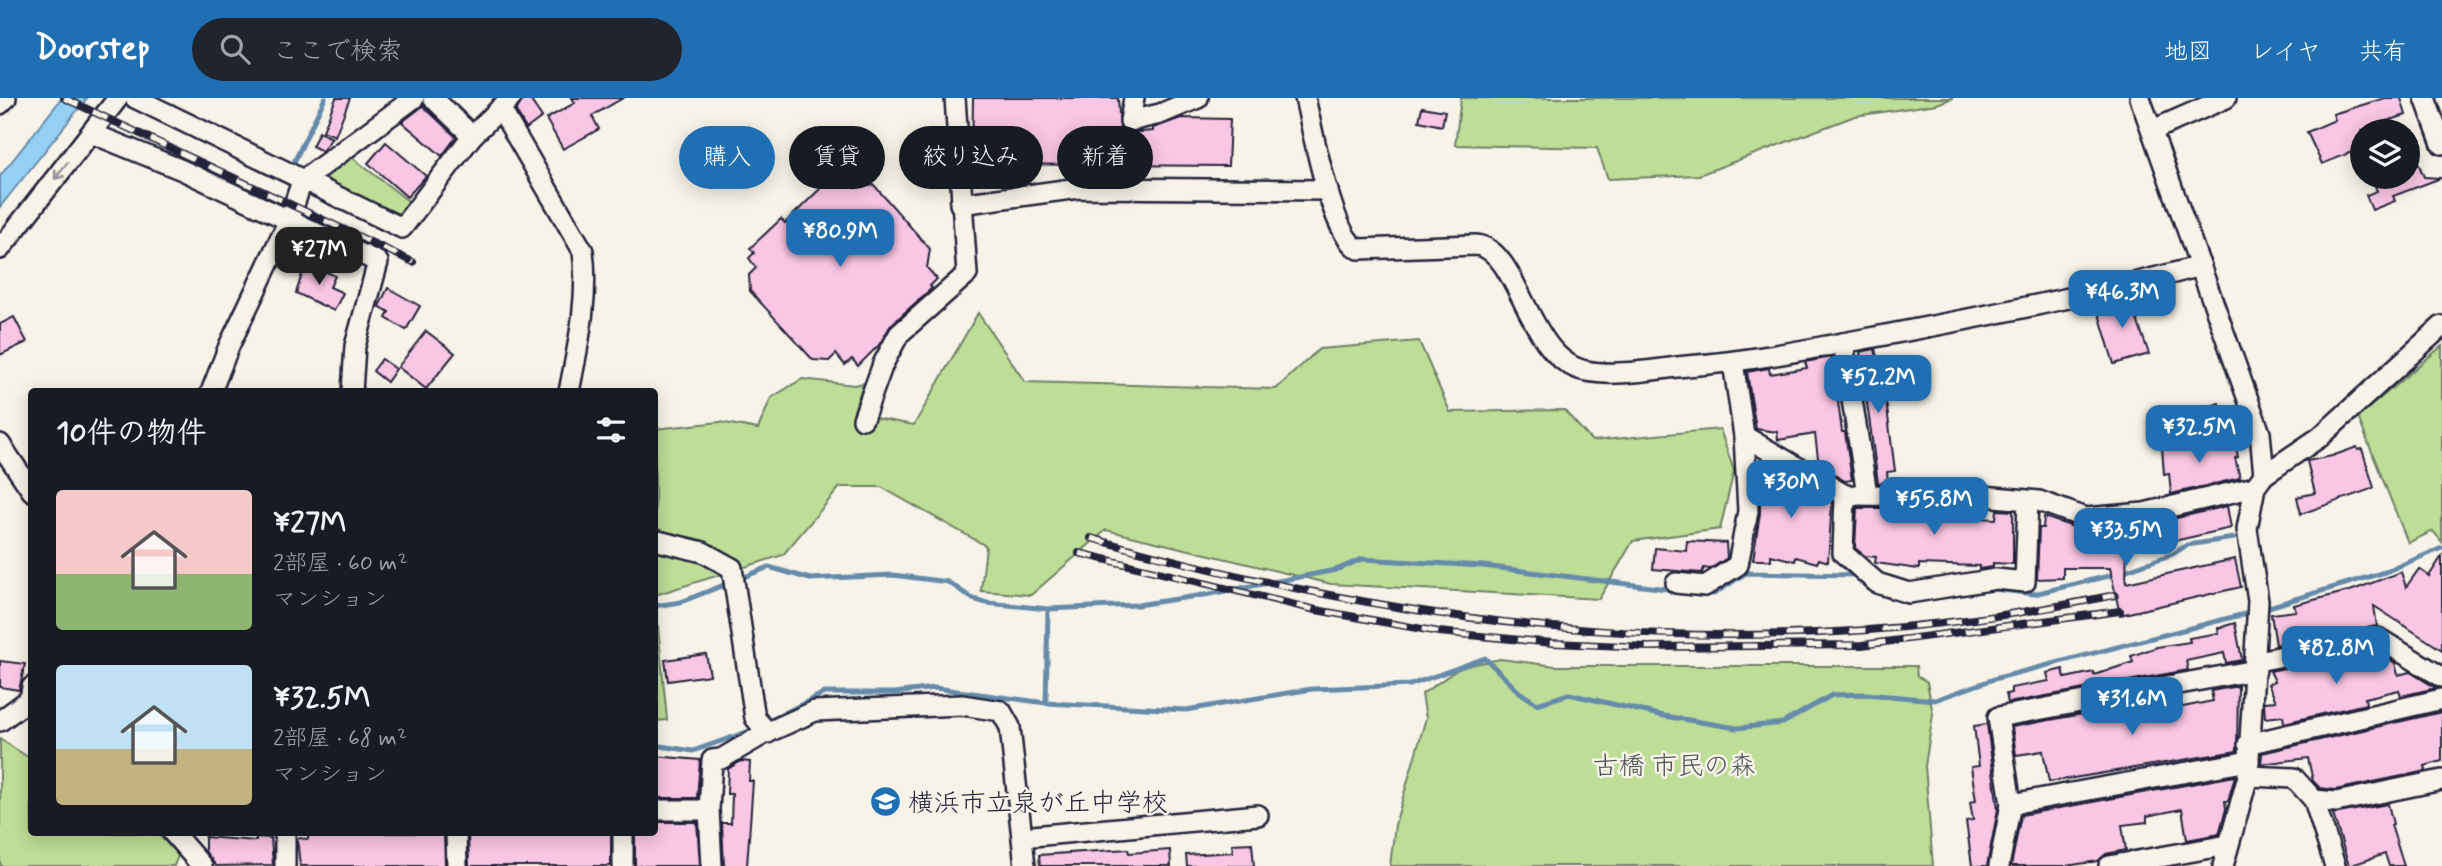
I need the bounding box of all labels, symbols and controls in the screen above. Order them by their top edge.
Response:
search box [192,18,682,81]
text: Doorstep [35,27,150,71]
icon: search [216,30,254,68]
text: ここで検索 [272,35,402,69]
text: 地図 [2164,37,2212,68]
text: レイヤ [2250,37,2321,68]
text: 共有 [2359,37,2407,68]
map controls [2350,119,2420,189]
button: layers [2350,119,2420,189]
chip: 購入 [679,126,775,189]
chip: 賃貸 [789,126,885,189]
chip: 絞り込み [899,126,1043,189]
chip: 新着 [1057,126,1153,189]
one-way arrow [54,161,69,180]
pin: ¥80.9M [783,209,897,269]
text: ¥80.9M [802,217,878,247]
pin: ¥27M [278,228,360,287]
text: ¥27M [291,235,347,265]
pin: ¥46.3M [2065,271,2179,330]
text: ¥46.3M [2085,278,2159,308]
pin: ¥52.2M [1821,356,1935,415]
text: ¥52.2M [1840,363,1916,393]
pin: ¥32.5M [2142,406,2256,465]
icon: filters [592,411,630,449]
text: ¥32.5M [2162,413,2236,443]
text: 10件の物件 [56,414,207,453]
pin: ¥30M [1750,460,1832,520]
text: ¥30M [1763,468,1820,498]
pin: ¥55.8M [1877,478,1991,537]
text: ¥55.8M [1895,485,1973,515]
text: ¥27M [273,504,346,543]
pin: ¥33.5M [2069,508,2183,568]
text: ¥33.5M [2090,516,2162,546]
icon: home [112,518,196,602]
text: 2部屋 · 60 m² [273,549,408,579]
text: マンション [273,585,387,615]
pin: ¥82.8M [2279,626,2393,686]
text: ¥82.8M [2298,634,2374,664]
pin: ¥31.6M [2075,678,2189,737]
text: ¥32.5M [273,679,370,718]
text: ¥31.6M [2097,685,2167,715]
icon: home [112,693,196,777]
text: 2部屋 · 68 m² [273,724,407,754]
park label: 古橋 市民の森 [1592,750,1756,784]
text: マンション [273,760,387,790]
school or university icon: 横浜市立泉が丘中学校 [868,785,902,819]
place label: 横浜市立泉が丘中学校 [908,787,1168,821]

